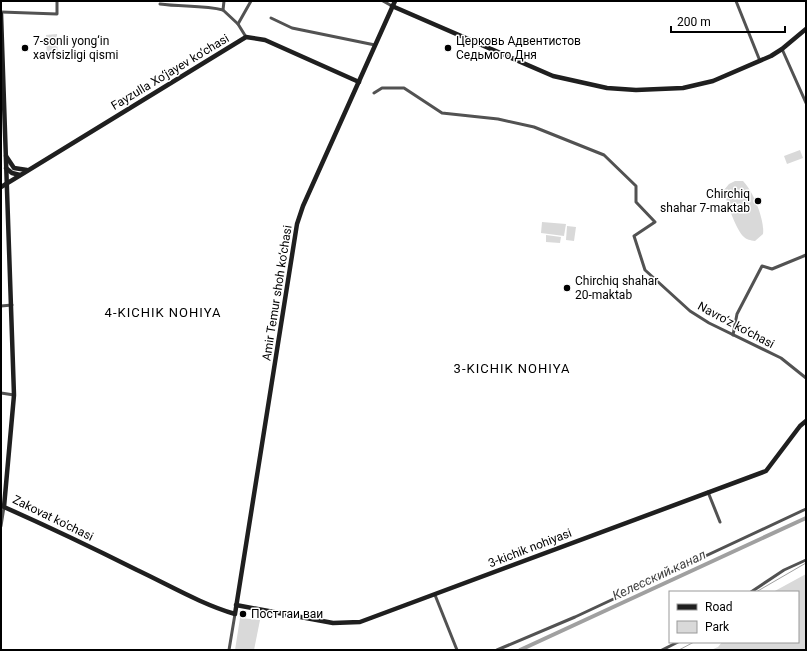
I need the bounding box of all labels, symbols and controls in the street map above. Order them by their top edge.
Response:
scale bar [671,8,785,34]
text: 200 m [677,15,711,29]
street label: Fayzulla Xo‘jayev ko‘chasi [109,31,232,113]
place label: 7-sonli yong‘in xavfsizligi qismi [33,34,118,62]
place label: Церковь Адвентистов Седьмого Дня [456,34,581,62]
marker: 7-sonli yong‘in xavfsizligi qismi [20,43,30,53]
marker: Церковь Адвентистов Седьмого Дня [443,43,453,53]
place label: Chirchiq shahar 7-maktab [660,187,750,215]
marker: Chirchiq shahar 7-maktab [753,196,763,206]
street label: Amir Temur shoh ko‘chasi [259,224,295,362]
place label: Chirchiq shahar 20-maktab [575,274,658,302]
marker: Chirchiq shahar 20-maktab [562,283,572,293]
street label: Navro‘z ko‘chasi [695,299,777,351]
district label: 4-KICHIK NOHIYA [105,305,221,320]
district label: 3-KICHIK NOHIYA [454,361,570,376]
street label: Zakovat ko'chasi [10,492,96,544]
street label: 3-kichik nohiyasi [486,526,574,570]
water label: Келесский канал [610,547,708,603]
legend [669,591,799,643]
text: Road [705,600,733,614]
place label: Пост гаи ваи [251,607,323,621]
marker: Пост гаи ваи [238,609,248,619]
text: Park [705,620,730,634]

